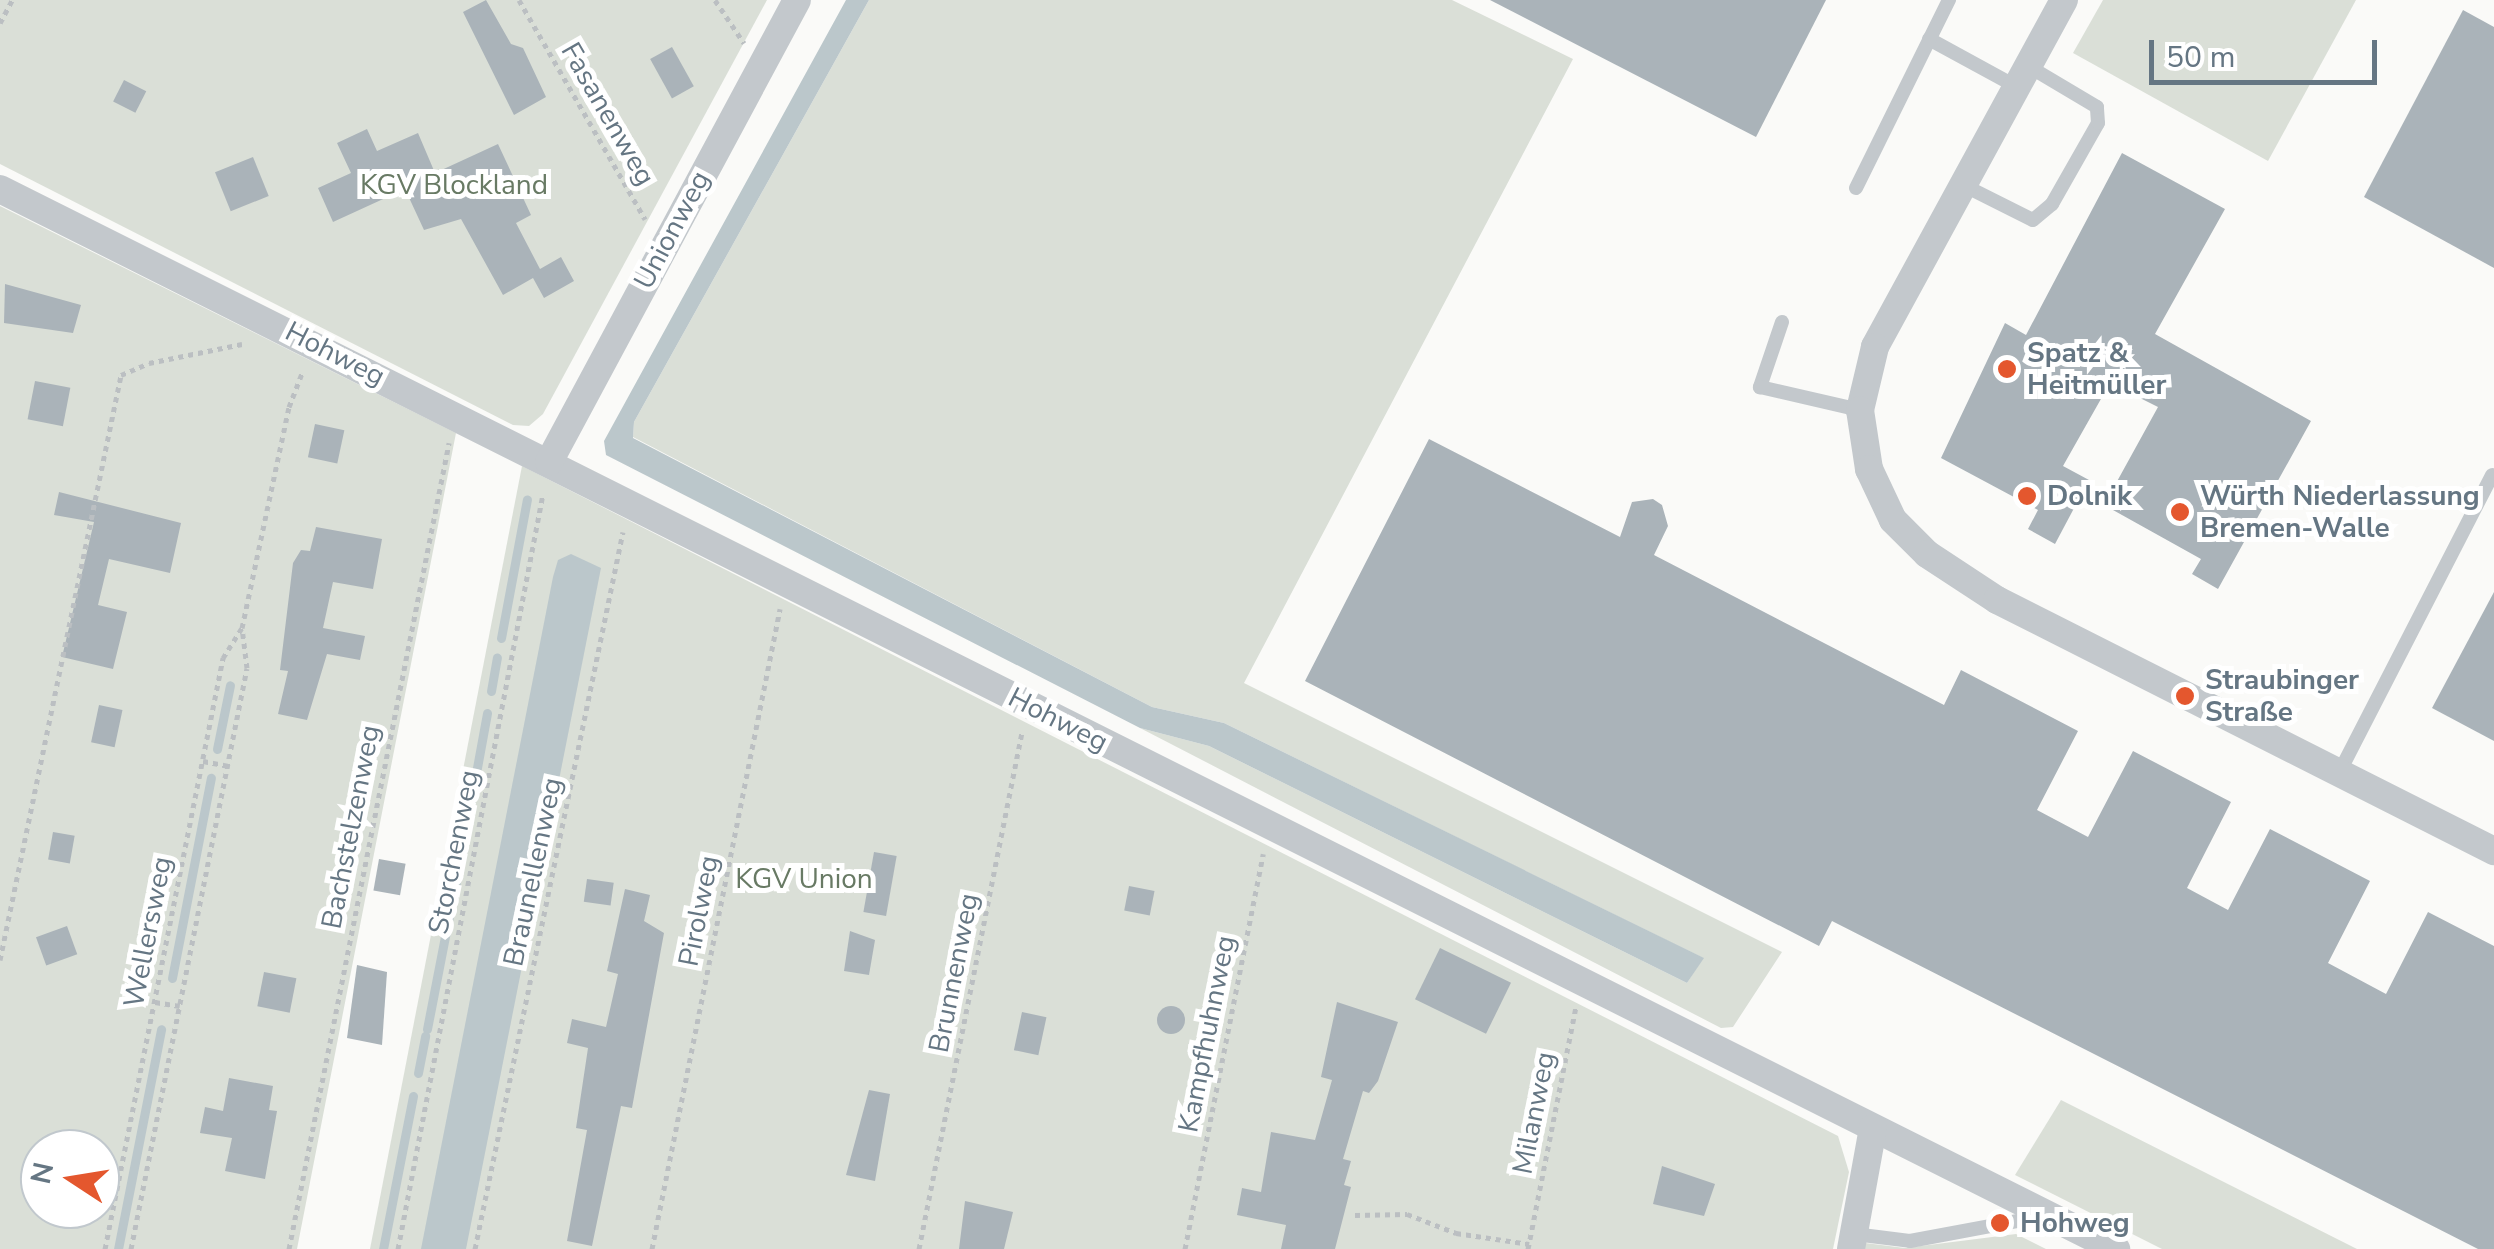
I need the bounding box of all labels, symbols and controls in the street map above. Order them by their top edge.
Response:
scale bar [2154,20,2382,82]
street label: Fasanenweg [554,37,662,191]
text: 50 m [2166,37,2235,78]
street label: Unionweg [627,165,717,295]
park label: KGV Blockland [360,168,548,202]
street label: Hohweg [280,315,390,393]
place label: Spatz & Heitmüller [2027,336,2166,402]
marker: Spatz & Heitmüller [1996,358,2018,380]
place label: Dolnik [2047,479,2132,513]
place label: Würth Niederlassung Bremen-Walle [2200,479,2480,545]
marker: Dolnik [2016,485,2038,507]
marker: Würth Niederlassung Bremen-Walle [2169,501,2191,523]
place label: Straubinger Straße [2205,663,2359,729]
street label: Hohweg [1003,681,1113,759]
marker: Straubinger Straße [2174,685,2196,707]
street label: Bachstelzenweg [315,722,387,932]
street label: Storchenweg [422,767,486,937]
street label: Braunellenweg [497,775,569,969]
street label: Pirolweg [672,853,726,969]
street label: Wellersweg [117,854,179,1010]
park label: KGV Union [735,862,873,896]
street label: Brunnenweg [922,890,986,1056]
street label: Kampfhuhnweg [1171,933,1243,1135]
street label: Milanweg [1506,1049,1562,1177]
north arrow [20,1129,120,1229]
text: N [22,1159,63,1187]
place label: Hohweg [2020,1206,2130,1240]
marker: Hohweg [1989,1212,2011,1234]

